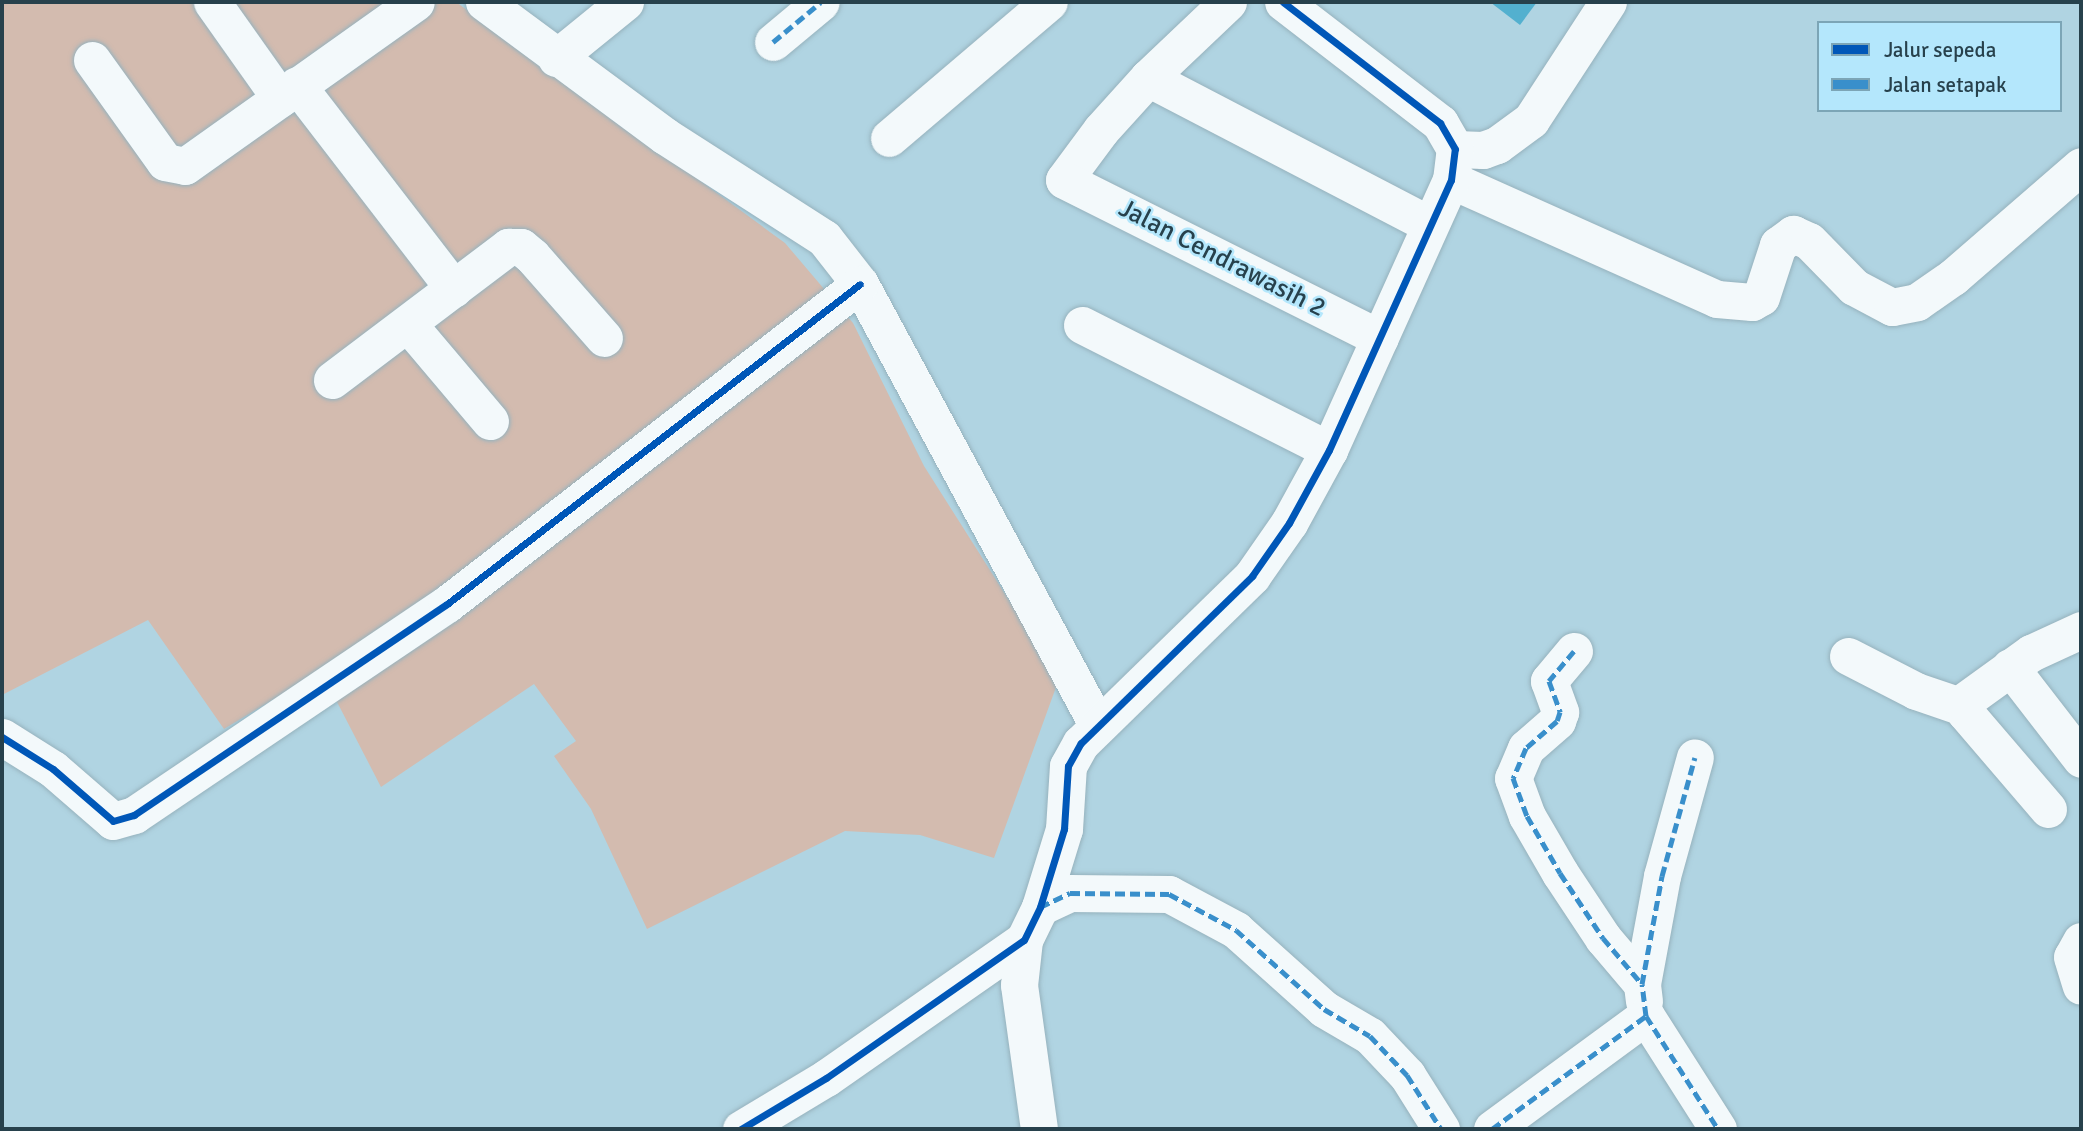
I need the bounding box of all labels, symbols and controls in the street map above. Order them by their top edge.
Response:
legend [1817,21,2062,112]
text: Jalur sepeda [1884,37,1996,63]
text: Jalan setapak [1884,72,2006,98]
street label: Jalan Cendrawasih 2 [1113,193,1331,325]

